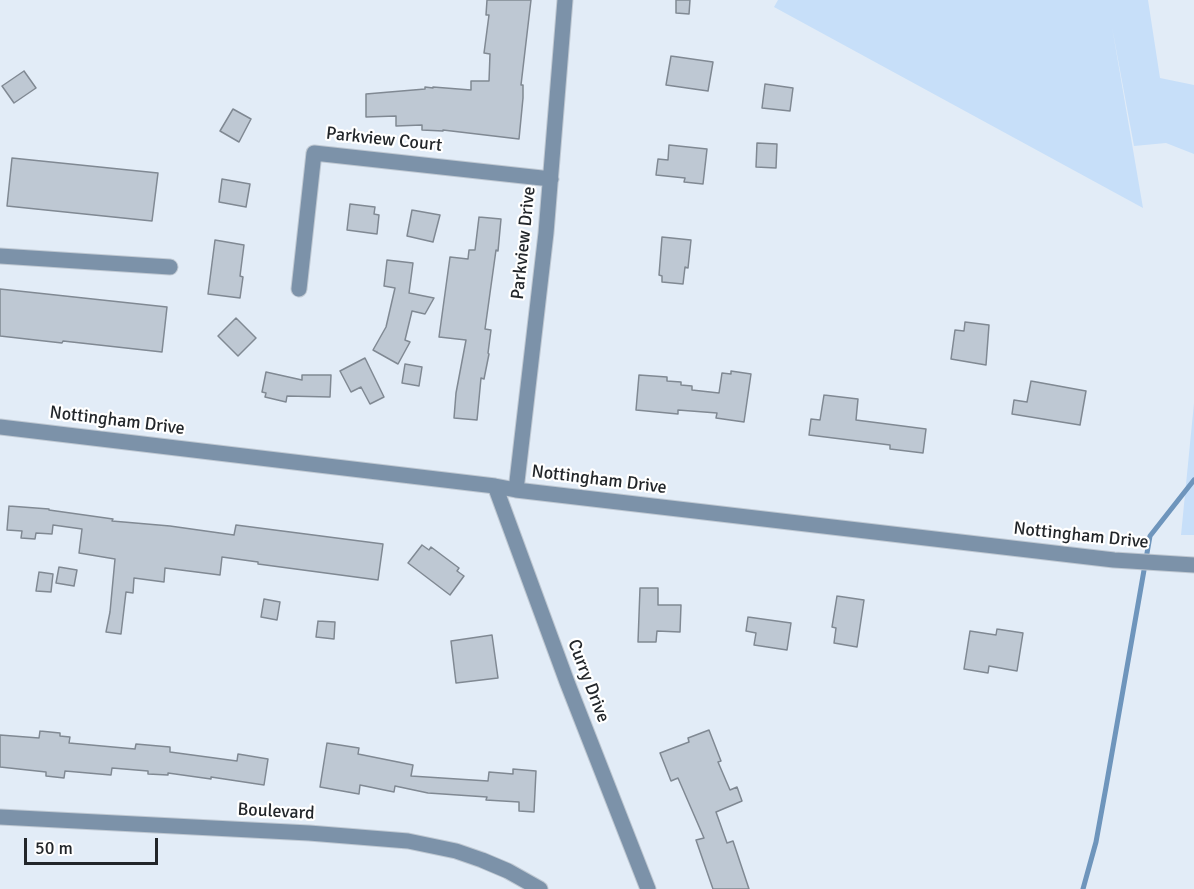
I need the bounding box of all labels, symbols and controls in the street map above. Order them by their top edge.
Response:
street label: Parkview Court [325,123,443,157]
street label: Parkview Drive [507,185,541,301]
street label: Nottingham Drive [48,402,186,440]
street label: Nottingham Drive [530,461,668,499]
street label: Nottingham Drive [1012,518,1150,554]
street label: Curry Drive [562,637,614,725]
street label: Boulevard [237,799,315,825]
scale bar [27,826,160,864]
text: 50 m [35,837,73,859]

